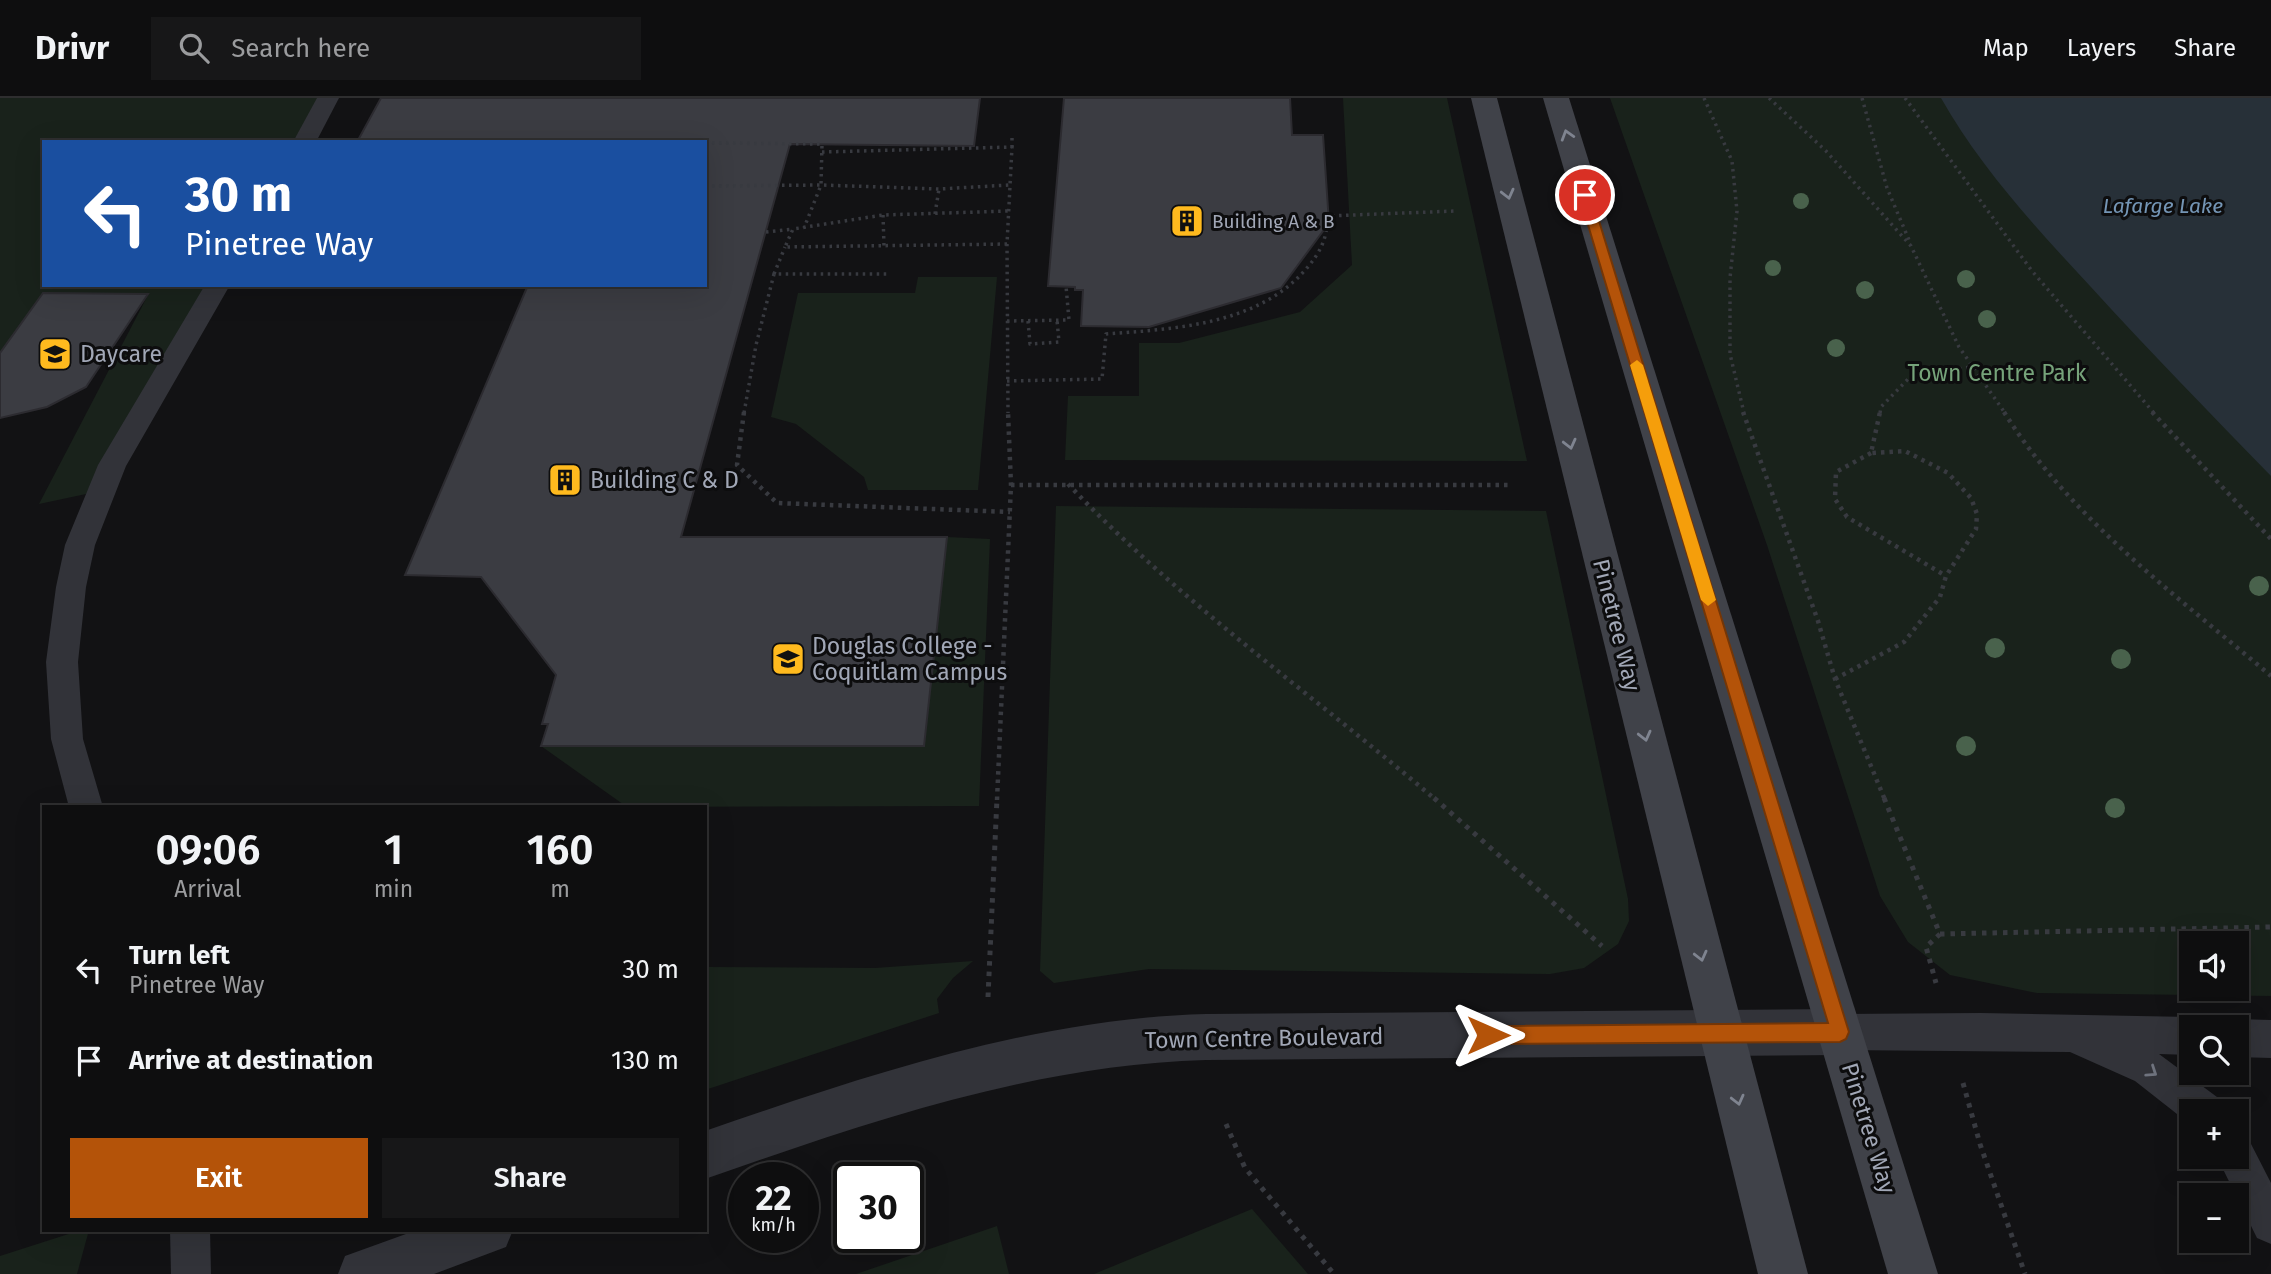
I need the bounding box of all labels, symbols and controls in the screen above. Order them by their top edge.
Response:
search box [151,17,641,80]
text: Drivr [35,28,109,68]
icon: search [175,29,213,67]
text: Search here [231,33,370,64]
text: Map [1983,34,2029,62]
text: Layers [2067,34,2136,62]
text: Share [2174,34,2236,62]
one-way arrow [1561,129,1576,141]
text: 30 m [185,165,292,224]
pin [1555,165,1615,225]
icon: left [70,168,161,259]
icon: arrive [1566,176,1604,214]
one-way arrow [1499,188,1514,200]
water label: Lafarge Lake [2103,193,2223,219]
building icon: Building A & B [1168,202,1206,240]
place label: Building A & B [1212,210,1335,233]
text: Pinetree Way [185,225,373,263]
school or university icon: Daycare [36,335,74,373]
place label: Daycare [80,340,162,368]
park label: Town Centre Park [1908,359,2087,387]
one-way arrow [1562,438,1576,450]
building icon: Building C & D [546,461,584,499]
place label: Building C & D [590,466,739,494]
street label: Pinetree Way [1587,556,1647,695]
place label: Douglas College - Coquitlam Campus [812,632,1007,686]
school or university icon: Douglas College - Coquitlam Campus [769,640,807,678]
one-way arrow [1637,730,1651,742]
text: 09:06 [155,825,260,875]
text: 1 [384,825,403,875]
text: 160 [527,825,594,875]
text: Arrival [174,875,242,903]
text: min [374,875,413,903]
text: m [550,875,570,903]
map controls [2179,931,2249,1253]
button: sound [2179,931,2249,1001]
text: Turn left [129,940,230,971]
one-way arrow [1693,950,1707,962]
icon: left [70,951,108,989]
text: 30 m [622,954,679,985]
text: Pinetree Way [129,971,264,999]
position arrow [1451,998,1525,1072]
button: search [2179,1015,2249,1085]
street label: Town Centre Boulevard [1144,1022,1384,1054]
icon: arrive [70,1042,108,1080]
text: Arrive at destination [129,1045,373,1076]
text: 130 m [611,1045,679,1076]
street label: Pinetree Way [1836,1059,1902,1197]
one-way arrow [2144,1064,2157,1077]
one-way arrow [1730,1094,1744,1106]
button: + [2179,1099,2249,1169]
button: Exit [70,1138,368,1218]
button: Share [382,1138,679,1218]
speed limit sign: 30 [833,1162,924,1253]
text: 22 [755,1177,792,1219]
button: − [2179,1183,2249,1253]
text: km/h [751,1214,796,1236]

